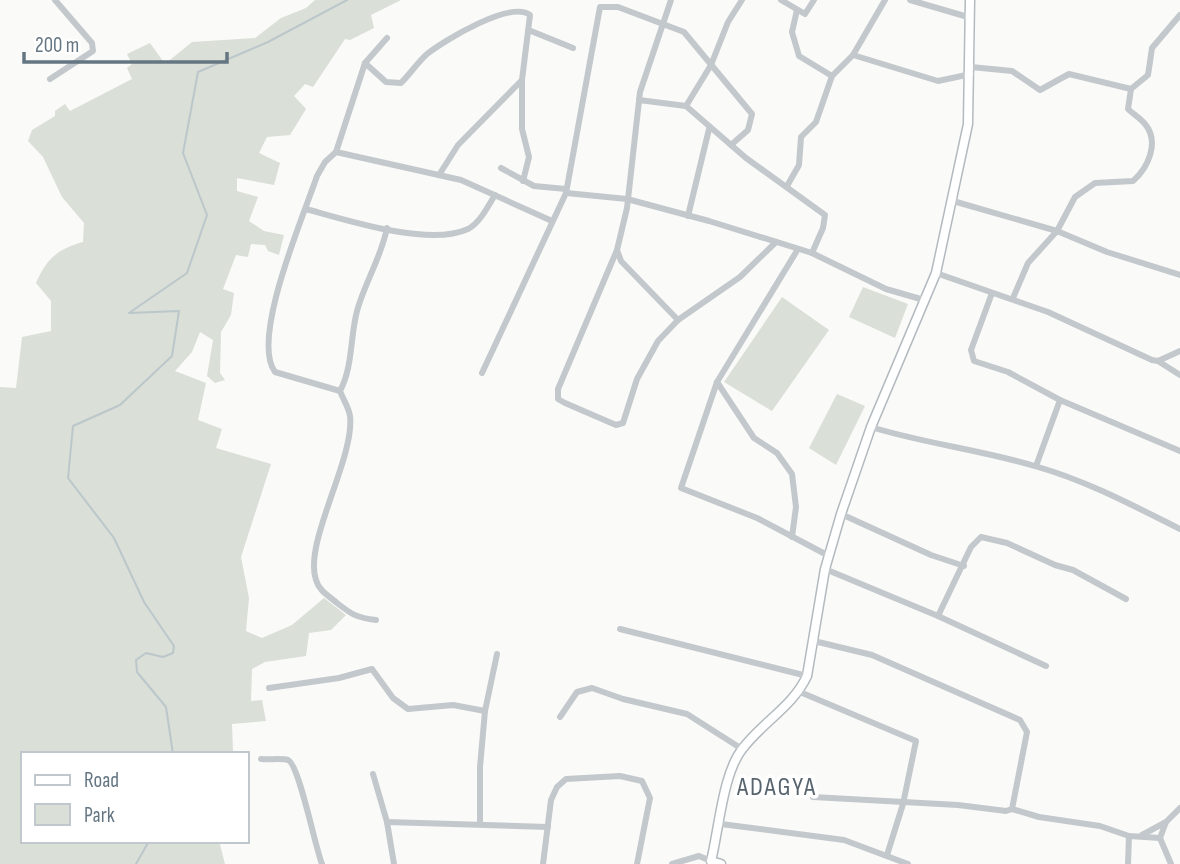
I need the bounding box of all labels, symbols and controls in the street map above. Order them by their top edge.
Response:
scale bar [24,21,228,65]
text: 200 m [35,33,79,58]
legend [21,752,248,843]
text: Road [84,768,119,793]
district label: ADAGYA [736,772,817,803]
text: Park [84,803,115,828]

